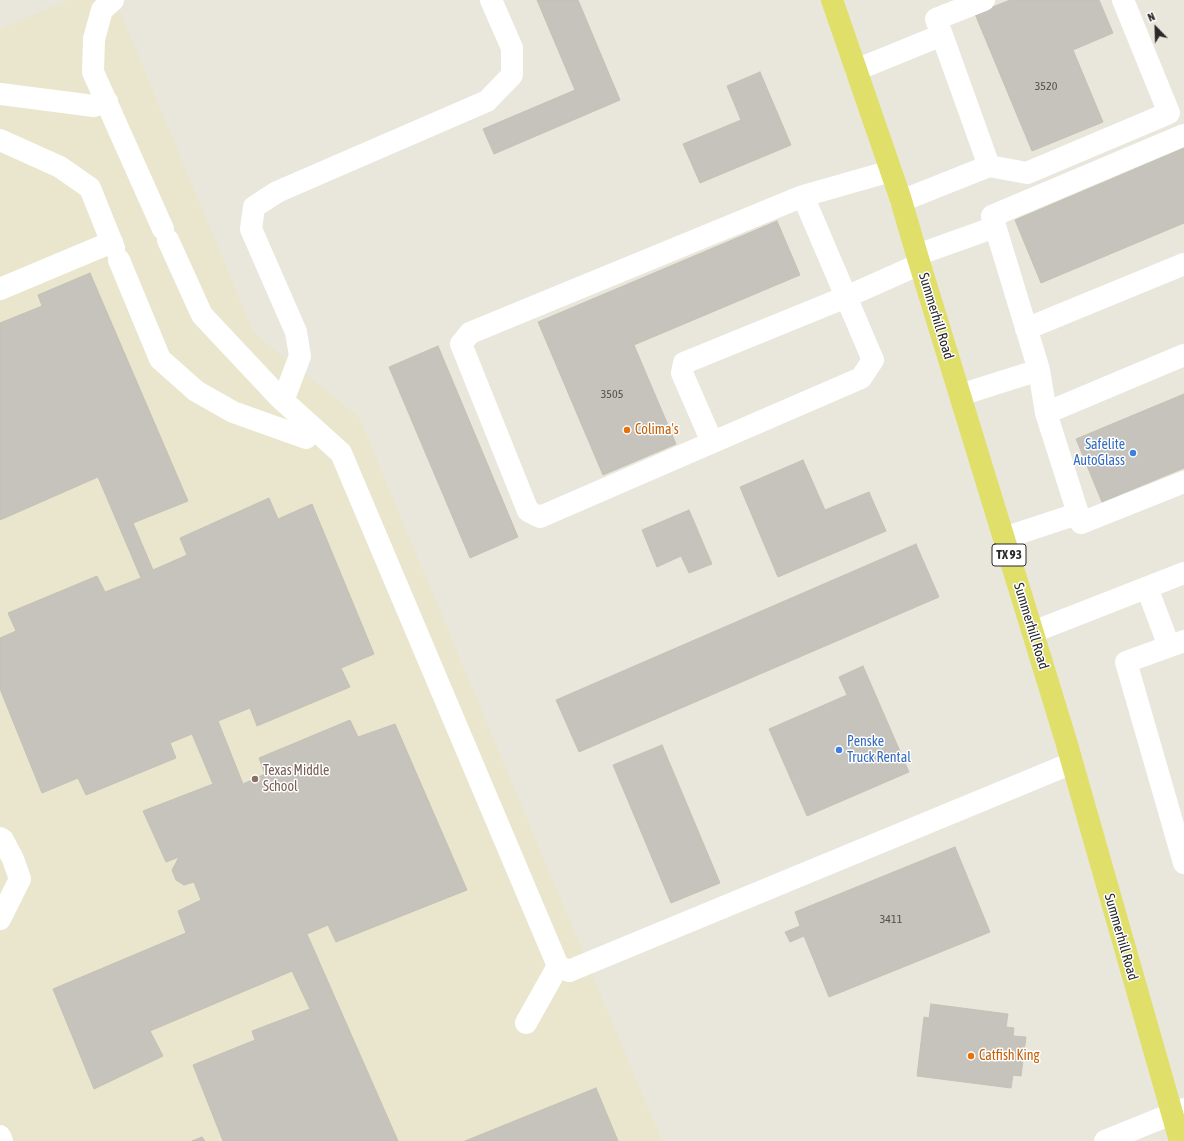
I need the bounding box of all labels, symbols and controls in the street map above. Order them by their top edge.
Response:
north arrow [1136,8,1176,48]
text: N [1146,10,1157,24]
house number: 3520 [1035,79,1057,93]
street label: Summerhill Road [915,271,957,361]
house number: 3505 [601,387,623,401]
place label: Colima's [635,422,679,438]
marker: Colima's [622,425,632,435]
place label: Safelite AutoGlass [1073,437,1125,470]
marker: Safelite AutoGlass [1128,448,1138,458]
road number: TX 93 [992,544,1026,566]
street label: Summerhill Road [1010,581,1052,671]
place label: Penske Truck Rental [847,734,911,766]
marker: Penske Truck Rental [834,745,844,755]
place label: Texas Middle School [263,763,329,796]
marker: Texas Middle School [250,774,260,784]
street label: Summerhill Road [1101,892,1141,982]
house number: 3411 [880,912,902,926]
place label: Catfish King [979,1048,1039,1064]
marker: Catfish King [966,1051,976,1061]

